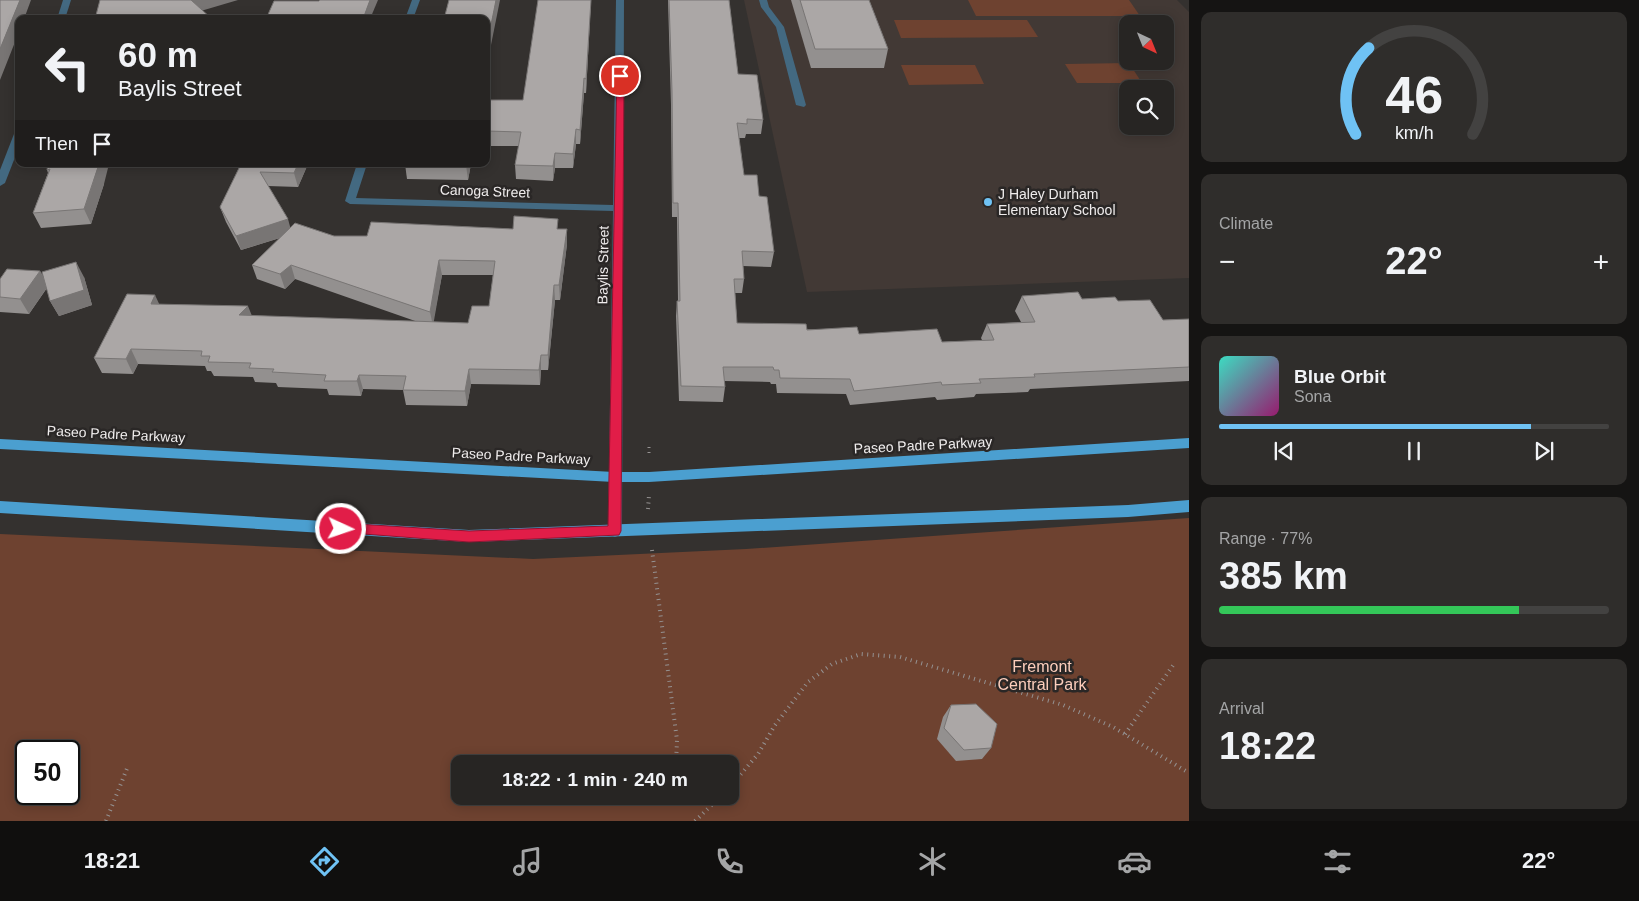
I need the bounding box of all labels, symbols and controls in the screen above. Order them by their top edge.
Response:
north arrow [1119,15,1174,70]
map controls [1119,15,1174,135]
icon: left [35,35,100,100]
text: 60 m [118,35,198,74]
pin [599,55,641,97]
icon: arrive [606,62,634,90]
text: 46 [1385,66,1443,124]
text: Baylis Street [118,76,242,101]
button: search [1119,80,1174,135]
text: km/h [1395,123,1433,143]
icon: arrive [88,130,116,158]
text: Then [35,133,78,154]
street label: Canoga Street [440,181,530,201]
place label: J Haley Durham Elementary School [998,186,1116,218]
marker: J Haley Durham Elementary School [982,196,994,208]
text: Climate [1219,215,1273,232]
street label: Baylis Street [594,225,612,304]
text: 22° [1385,240,1443,282]
text: − [1219,246,1235,277]
text: + [1593,246,1609,277]
text: Blue Orbit [1294,366,1386,387]
text: Sona [1294,388,1331,405]
street label: Paseo Padre Parkway [46,422,186,446]
street label: Paseo Padre Parkway [853,433,993,457]
icon: previous [1270,437,1298,465]
icon: pause [1400,437,1428,465]
icon: next [1530,437,1558,465]
street label: Paseo Padre Parkway [451,444,591,468]
position arrow [314,502,366,554]
text: Range · 77% [1219,530,1312,547]
text: 385 km [1219,555,1348,597]
park label: Fremont Central Park [998,658,1087,693]
text: Arrival [1219,700,1264,717]
text: 18:22 [1219,725,1316,767]
speed limit sign: 50 [15,740,80,805]
text: 18:22 · 1 min · 240 m [502,769,688,790]
icon: directions [307,844,342,879]
icon: music [510,844,545,879]
icon: phone [712,844,747,879]
icon: climate [915,844,950,879]
icon: car [1117,844,1152,879]
icon: filters [1320,844,1355,879]
text: 18:21 [84,848,140,873]
text: 22° [1522,848,1555,873]

